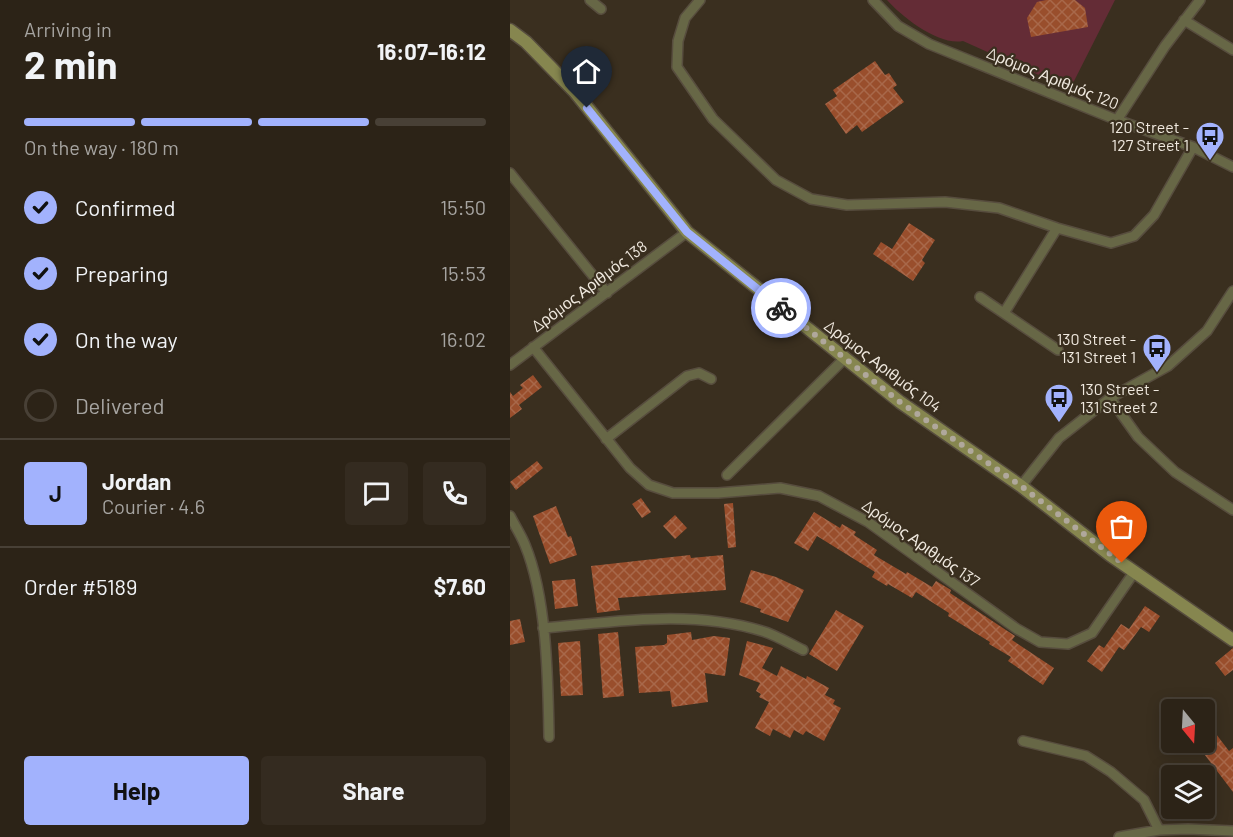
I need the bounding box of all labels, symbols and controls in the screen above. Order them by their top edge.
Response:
text: Arriving in [24,17,112,41]
text: 16:07–16:12 [377,38,486,64]
text: 2 min [24,40,117,87]
street label: Δρόμος Αριθμός 120 [984,42,1122,113]
pin [561,46,612,108]
icon: home [570,55,603,88]
place label: 120 Street - 127 Street 1 [1109,117,1189,154]
bus stop icon: 120 Street - 127 Street 1 [1194,120,1226,162]
text: On the way · 180 m [24,135,179,159]
icon: check [24,191,57,224]
text: Confirmed [75,194,175,220]
text: 15:50 [440,195,486,219]
street label: Δρόμος Αριθμός 138 [527,236,650,335]
icon: check [24,257,57,290]
text: Preparing [75,260,168,286]
text: 15:53 [441,261,486,285]
courier [751,278,811,338]
icon: bike [765,292,798,325]
street label: Δρόμος Αριθμός 104 [821,316,945,416]
icon: check [24,323,57,356]
text: On the way [75,326,178,352]
text: 16:02 [440,327,486,351]
place label: 130 Street - 131 Street 1 [1057,329,1136,366]
bus stop icon: 130 Street - 131 Street 1 [1141,332,1173,374]
place label: 130 Street - 131 Street 2 [1080,379,1159,416]
bus stop icon: 130 Street - 131 Street 2 [1043,382,1075,424]
text: Delivered [75,392,164,418]
button: chat [345,462,408,525]
button: phone [423,462,486,525]
text: Jordan [102,468,171,494]
text: J [49,480,62,506]
text: Courier · 4.6 [102,494,205,518]
street label: Δρόμος Αριθμός 137 [859,495,984,590]
pin [1096,501,1147,563]
icon: bag [1105,510,1138,543]
text: Order #5189 [24,573,138,599]
text: $7.60 [434,573,486,599]
north arrow [1161,699,1215,753]
map controls [1161,699,1215,819]
button: Help [24,756,249,825]
button: Share [261,756,486,825]
button: layers [1161,765,1215,819]

